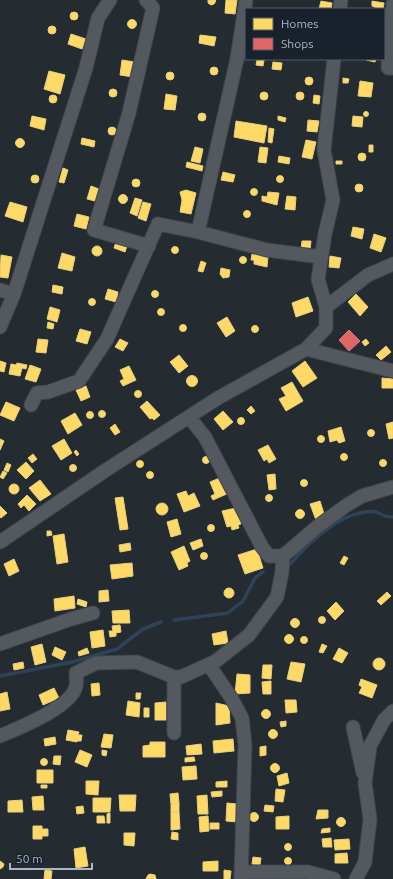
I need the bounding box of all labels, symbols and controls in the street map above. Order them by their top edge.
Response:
legend [245,8,385,60]
text: Homes [281,17,319,30]
text: Shops [281,37,313,50]
scale bar [10,845,92,871]
text: 50 m [16,852,43,865]

